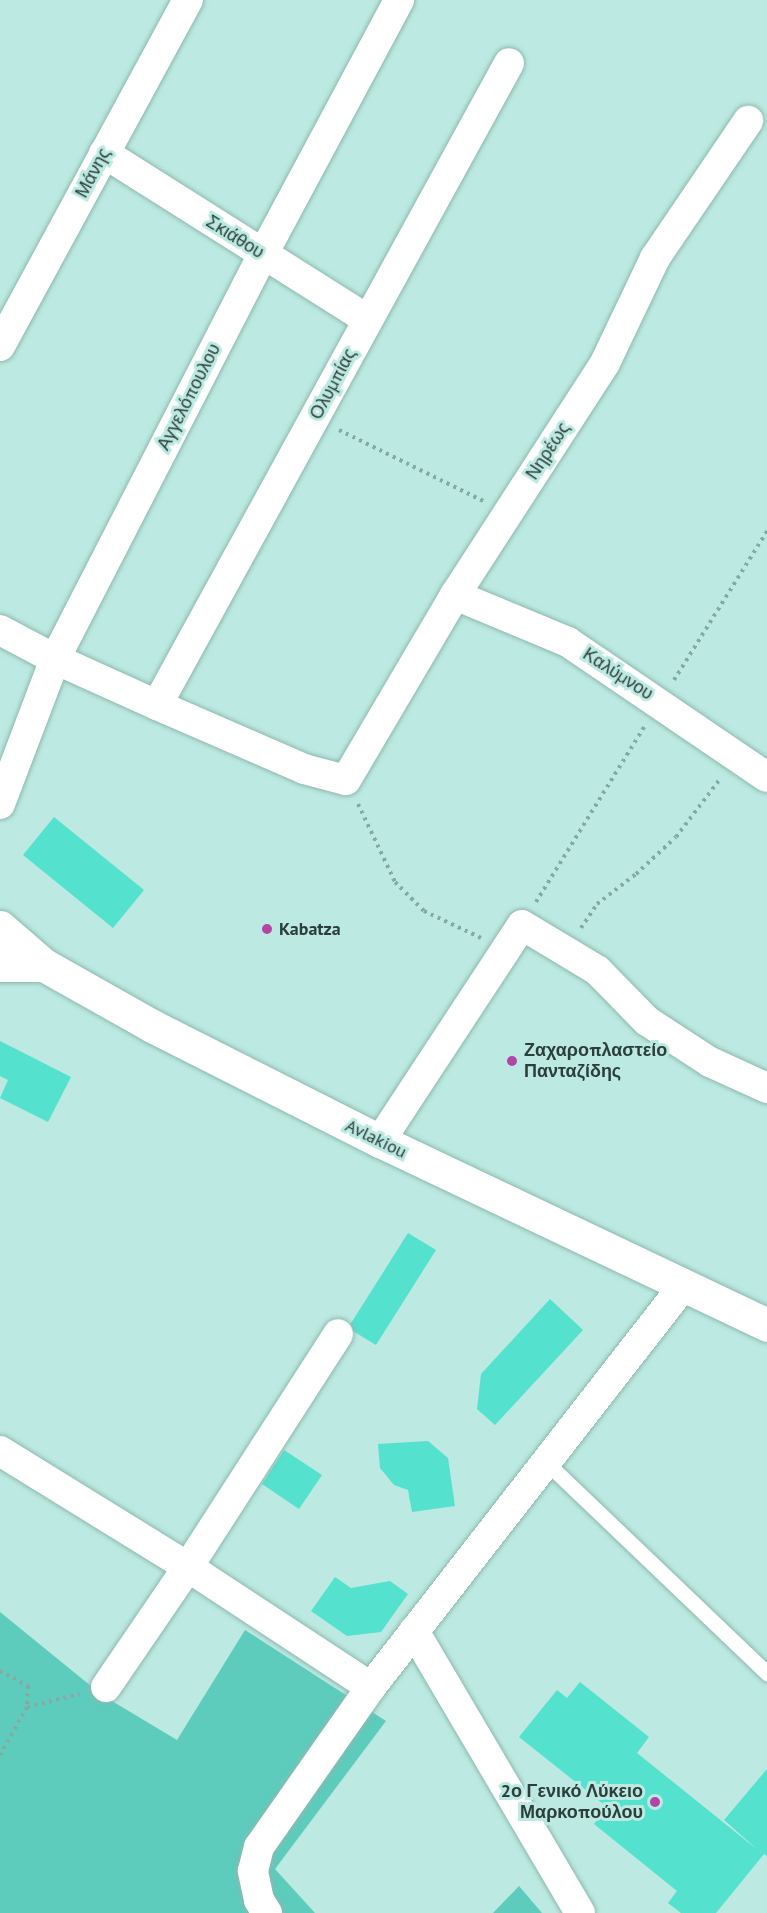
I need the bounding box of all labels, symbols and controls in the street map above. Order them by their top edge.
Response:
street label: Μάνης [71,144,115,202]
street label: Σκιάθου [202,211,268,263]
street label: Αγγελόπουλου [153,340,225,454]
street label: Ολυμπίας [305,345,361,423]
street label: Νηρέως [522,418,574,484]
street label: Καλύμνου [579,643,657,705]
place label: Kabatza [279,918,341,940]
marker: Kabatza [260,922,274,936]
place label: Ζαχαροπλαστείο Πανταζίδης [524,1040,667,1082]
marker: Ζαχαροπλαστείο Πανταζίδης [505,1054,519,1068]
street label: Avlakiou [342,1115,410,1163]
place label: 2ο Γενικό Λύκειο Μαρκοπούλου [501,1781,643,1824]
marker: 2ο Γενικό Λύκειο Μαρκοπούλου [648,1795,662,1809]

